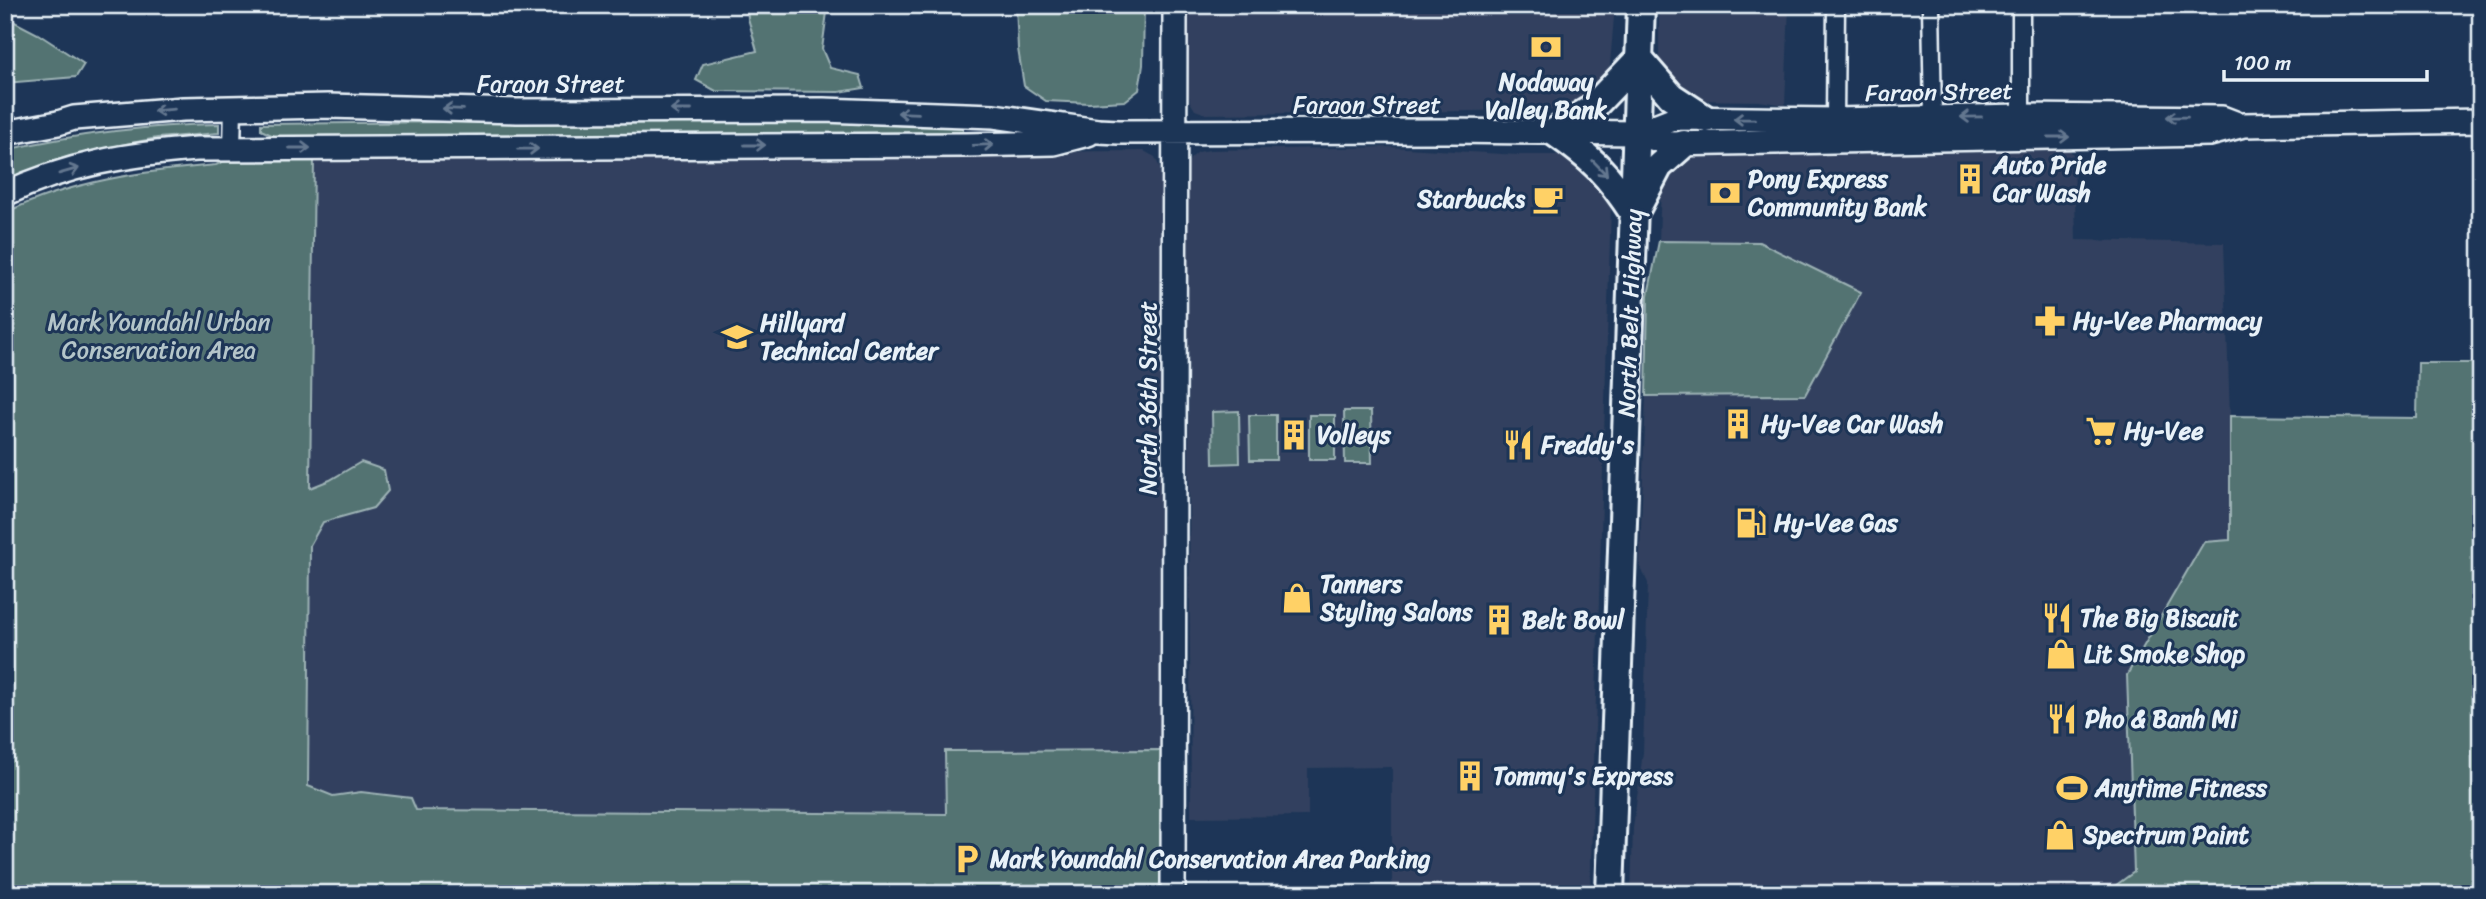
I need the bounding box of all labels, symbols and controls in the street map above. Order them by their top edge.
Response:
bank icon: Nodaway Valley Bank [1529,30,1563,64]
scale bar [2224,38,2426,82]
text: 100 m [2234,44,2291,82]
place label: Nodaway Valley Bank [1485,61,1607,131]
street label: Faraon Street [477,63,625,105]
street label: Faraon Street [1865,70,2013,114]
street label: Faraon Street [1293,84,1441,126]
one-way arrow [442,102,465,116]
one-way arrow [669,103,692,117]
one-way arrow [154,104,176,117]
one-way arrow [897,106,920,119]
one-way arrow [1960,110,1983,124]
one-way arrow [2166,110,2189,124]
one-way arrow [1733,112,1756,126]
one-way arrow [2048,130,2071,144]
one-way arrow [744,138,767,152]
one-way arrow [971,138,994,151]
one-way arrow [289,141,312,155]
one-way arrow [516,142,539,155]
place label: Auto Pride Car Wash [1992,144,2107,214]
place label: Pony Express Community Bank [1747,158,1928,228]
one-way arrow [1591,159,1608,176]
building icon: Auto Pride Car Wash [1953,162,1987,196]
one-way arrow [58,164,80,177]
bank icon: Pony Express Community Bank [1708,176,1742,210]
place label: Starbucks [1416,178,1526,220]
cafe icon: Starbucks [1531,182,1565,216]
street label: North Belt Highway [1605,207,1655,418]
place label: Hy-Vee Pharmacy [2073,300,2262,342]
park label: Mark Youndahl Urban Conservation Area [48,301,270,371]
street label: North 36th Street [1127,301,1169,495]
place label: Hillyard Technical Center [760,302,940,372]
pharmacy icon: Hy-Vee Pharmacy [2033,304,2067,338]
school or university icon: Hillyard Technical Center [720,320,754,354]
place label: Hy-Vee Car Wash [1761,403,1944,445]
building icon: Hy-Vee Car Wash [1721,407,1755,441]
place label: Hy-Vee [2124,410,2204,452]
place label: Volleys [1317,414,1392,456]
supermarket icon: Hy-Vee [2084,414,2118,448]
building icon: Volleys [1277,418,1311,452]
place label: Freddy's [1540,424,1635,466]
restaurant icon: Freddy's [1501,428,1535,462]
place label: Hy-Vee Gas [1774,502,1899,544]
fuel station icon: Hy-Vee Gas [1734,506,1768,540]
place label: Tanners Styling Salons [1319,563,1474,633]
shop icon: Tanners Styling Salons [1280,581,1314,615]
place label: The Big Biscuit [2080,597,2239,639]
place label: Belt Bowl [1522,599,1625,641]
restaurant icon: The Big Biscuit [2040,601,2074,635]
building icon: Belt Bowl [1482,603,1516,637]
place label: Lit Smoke Shop [2084,633,2245,675]
shop icon: Lit Smoke Shop [2044,637,2078,671]
place label: Pho & Banh Mi [2085,698,2239,740]
restaurant icon: Pho & Banh Mi [2045,702,2079,736]
place label: Tommy's Express [1493,755,1674,797]
building icon: Tommy's Express [1453,759,1487,793]
place label: Anytime Fitness [2094,767,2268,809]
sports icon: Anytime Fitness [2055,771,2089,805]
place label: Spectrum Paint [2082,814,2249,856]
shop icon: Spectrum Paint [2043,818,2077,852]
place label: Mark Youndahl Conservation Area Parking [989,838,1430,880]
parking icon: Mark Youndahl Conservation Area Parking [950,842,984,876]

